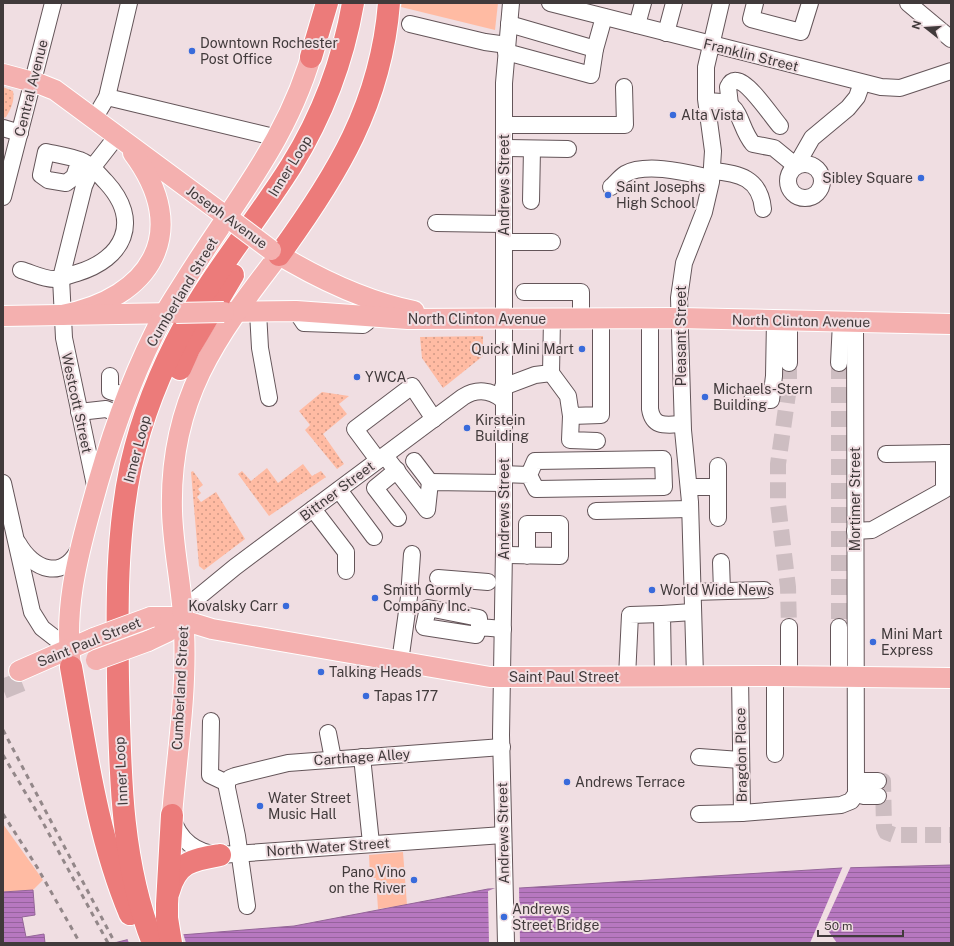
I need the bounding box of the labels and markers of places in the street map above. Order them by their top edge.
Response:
place label: Downtown Rochester Post Office [200,35,338,67]
marker: Downtown Rochester Post Office [187,46,197,56]
place label: Alta Vista [681,107,744,123]
marker: Alta Vista [668,110,678,120]
place label: Sibley Square [822,170,913,186]
marker: Sibley Square [916,173,926,183]
place label: Saint Josephs High School [616,179,705,211]
marker: Saint Josephs High School [603,190,613,200]
place label: Quick Mini Mart [471,341,574,357]
marker: Quick Mini Mart [577,344,587,354]
place label: YWCA [365,369,407,385]
marker: YWCA [352,372,362,382]
place label: Michaels-Stern Building [713,381,813,413]
marker: Michaels-Stern Building [700,392,710,402]
place label: Kirstein Building [475,412,529,444]
marker: Kirstein Building [462,423,472,433]
place label: Smith Gormly Company Inc. [383,582,473,614]
place label: World Wide News [660,582,774,598]
marker: World Wide News [647,585,657,595]
marker: Smith Gormly Company Inc. [370,593,380,603]
place label: Kovalsky Carr [188,598,278,614]
marker: Kovalsky Carr [281,601,291,611]
place label: Mini Mart Express [881,626,943,658]
marker: Mini Mart Express [868,637,878,647]
place label: Talking Heads [329,664,422,680]
marker: Talking Heads [316,667,326,677]
place label: Tapas 177 [374,688,438,704]
marker: Tapas 177 [361,691,371,701]
place label: Andrews Terrace [575,774,685,790]
marker: Andrews Terrace [562,777,572,787]
place label: Water Street Music Hall [268,790,351,822]
marker: Water Street Music Hall [255,801,265,811]
place label: Pano Vino on the River [329,864,406,896]
marker: Pano Vino on the River [409,875,419,885]
place label: Andrews Street Bridge [512,901,599,933]
marker: Andrews Street Bridge [499,912,509,922]

